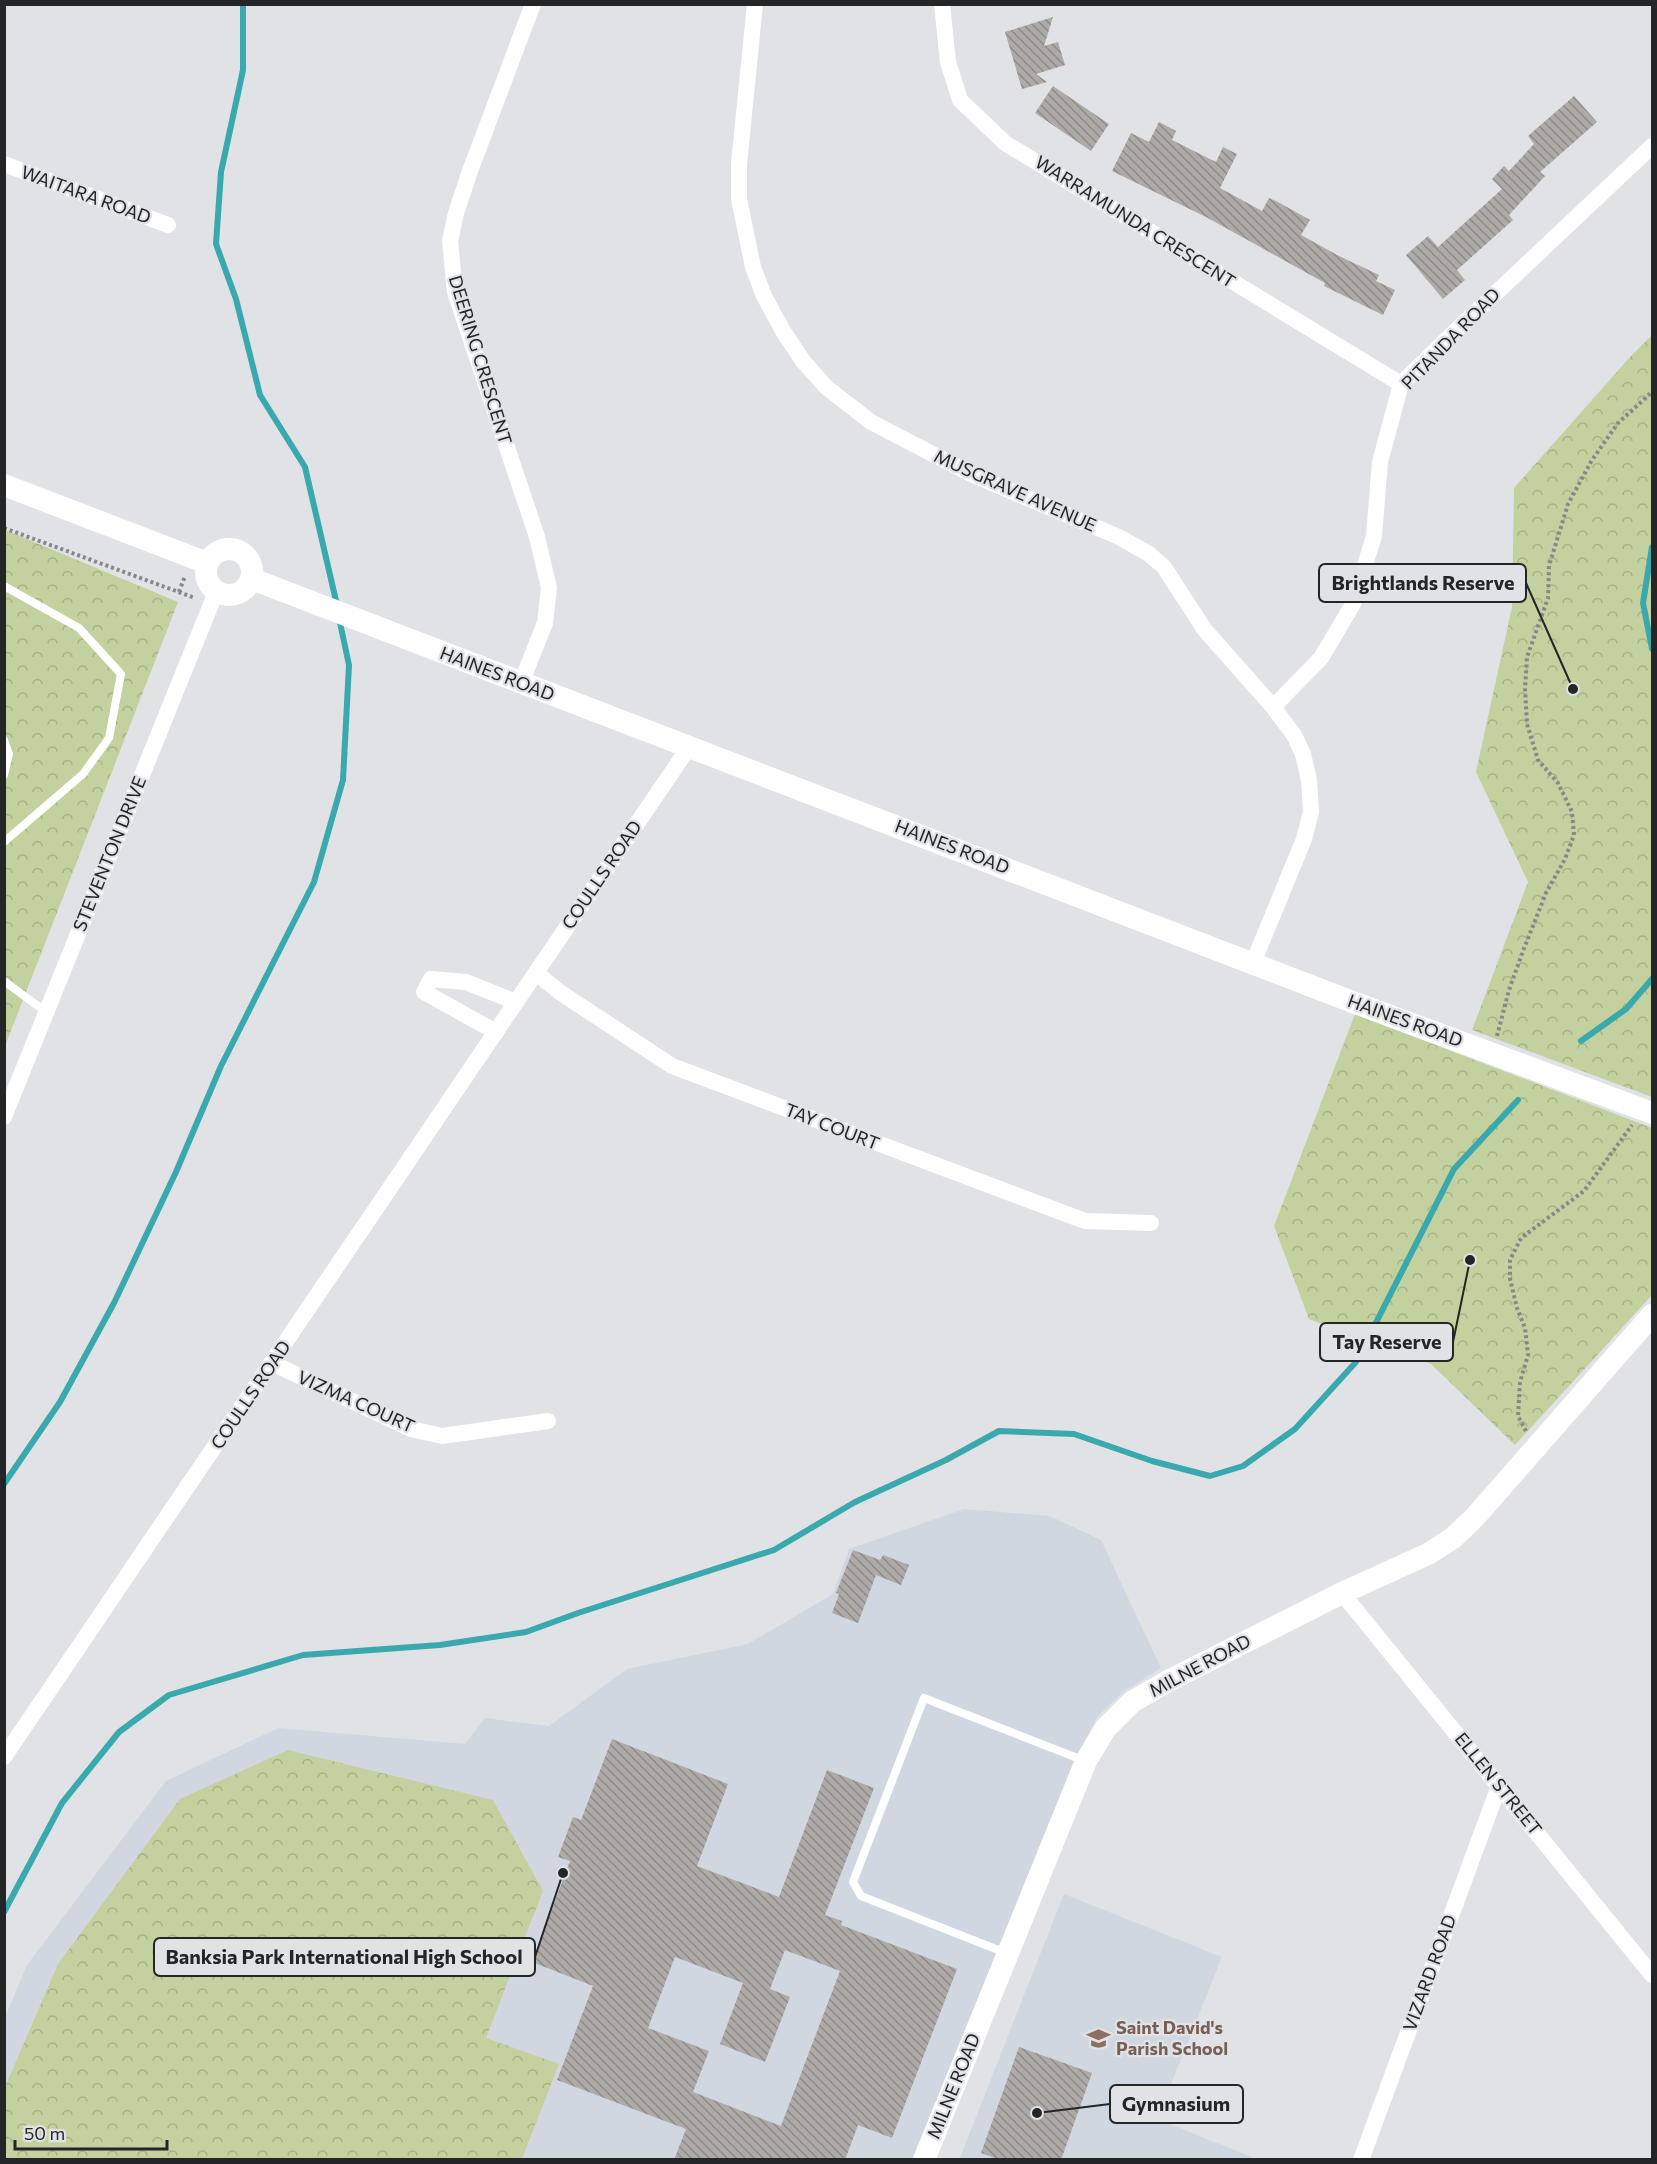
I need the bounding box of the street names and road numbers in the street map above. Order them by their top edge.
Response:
street label: WARRAMUNDA CRESCENT [1031,150,1240,292]
street label: WAITARA ROAD [18,160,154,228]
street label: DEERING CRESCENT [445,272,517,447]
street label: PITANDA ROAD [1396,283,1504,394]
street label: MUSGRAVE AVENUE [931,444,1100,536]
street label: HAINES ROAD [437,641,558,705]
street label: STEVENTON DRIVE [68,773,150,934]
street label: HAINES ROAD [892,814,1013,878]
street label: COULLS ROAD [557,816,646,933]
street label: HAINES ROAD [1345,989,1466,1051]
street label: TAY COURT [782,1098,883,1154]
street label: COULLS ROAD [206,1336,295,1453]
street label: VIZMA COURT [294,1365,418,1437]
street label: MILNE ROAD [1145,1629,1254,1701]
street label: ELLEN STREET [1451,1728,1547,1839]
street label: VIZARD ROAD [1398,1911,1460,2034]
street label: MILNE ROAD [922,2030,984,2142]

